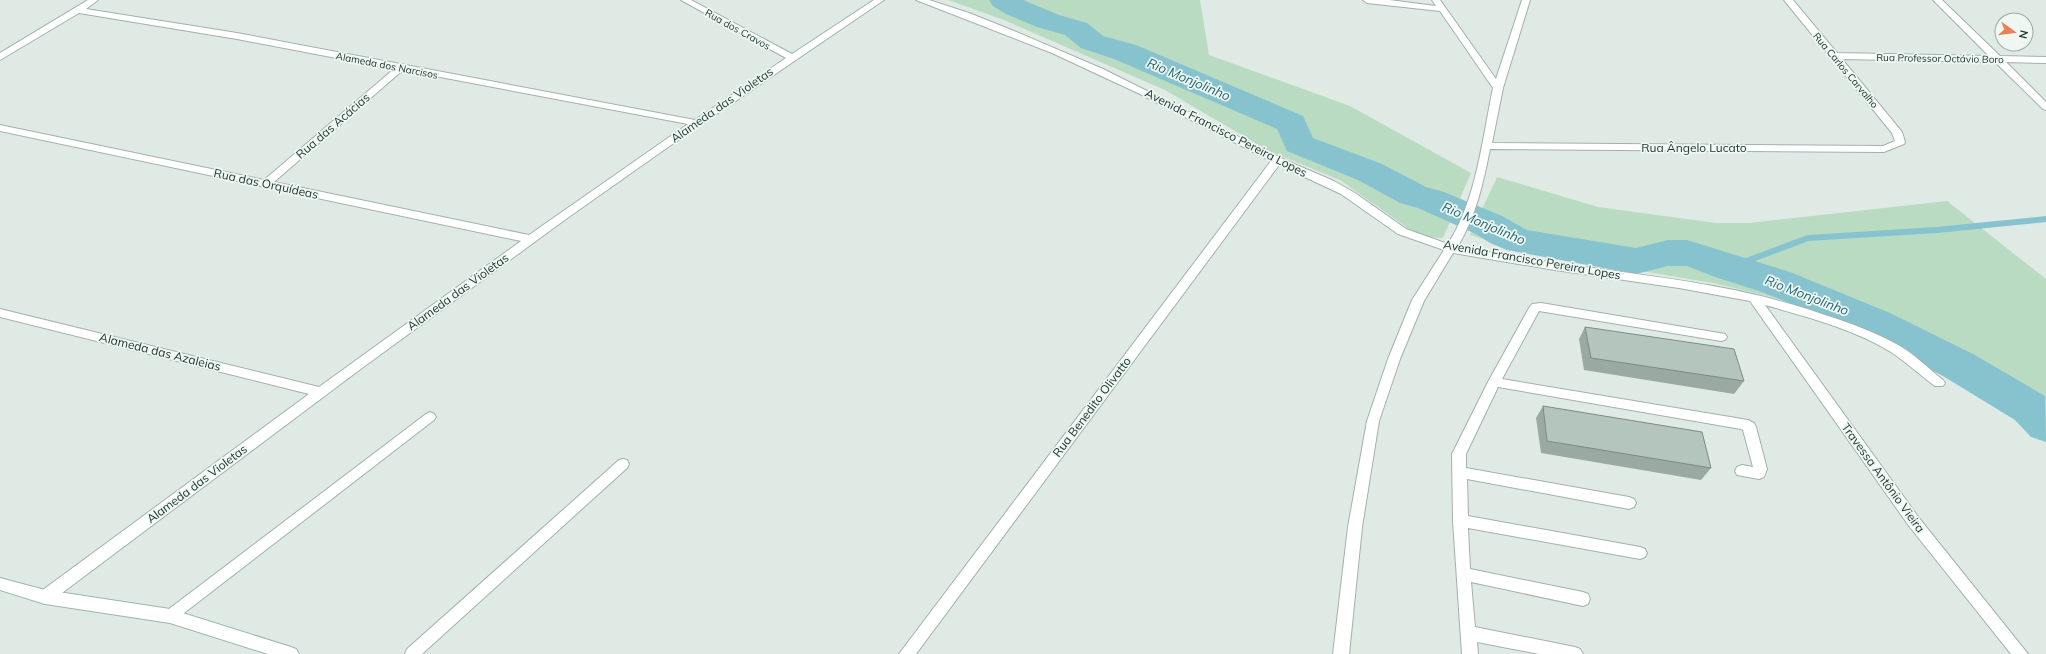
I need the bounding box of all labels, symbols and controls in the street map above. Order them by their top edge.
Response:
street label: Rua dos Cravos [703,6,773,53]
north arrow [1994,12,2034,52]
text: N [2016,29,2032,40]
street label: Rua Carlos Carvalho [1810,30,1881,111]
street label: Alameda dos Narcisos [335,49,439,82]
street label: Rua Professor Octávio Boro [1876,51,2004,66]
water label: Rio Monjolinho [1145,54,1233,104]
street label: Alameda das Violetas [668,63,776,146]
street label: Avenida Francisco Pereira Lopes [1143,85,1310,180]
street label: Rua das Acácias [293,89,373,162]
street label: Rua Ângelo Lucato [1641,140,1747,155]
street label: Rua das Orquídeas [212,165,320,202]
water label: Rio Monjolinho [1440,198,1528,248]
street label: Avenida Francisco Pereira Lopes [1442,237,1622,283]
street label: Alameda das Violetas [404,250,511,333]
water label: Rio Monjolinho [1763,272,1851,318]
street label: Alameda das Azaleias [98,329,222,374]
street label: Rua Benedito Olivatto [1049,354,1134,460]
street label: Travessa Antônio Vieira [1839,420,1928,535]
street label: Alameda das Violetas [144,441,250,526]

